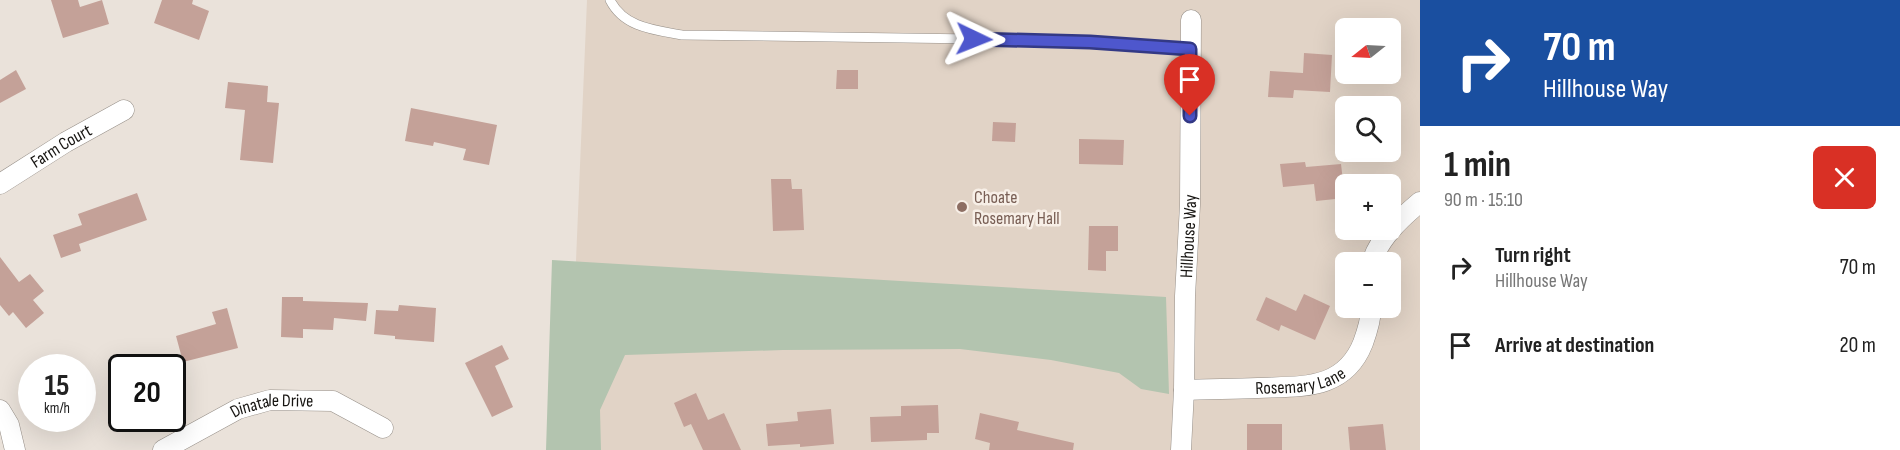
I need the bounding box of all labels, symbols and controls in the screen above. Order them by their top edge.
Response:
position arrow [942,7,1006,71]
north arrow [1335,18,1401,84]
map controls [1335,18,1401,318]
text: 70 m [1543,22,1616,73]
icon: right [1444,24,1522,102]
pin [1164,54,1215,116]
icon: arrive [1173,63,1206,96]
text: Hillhouse Way [1543,73,1668,105]
button: search [1335,96,1401,162]
street label: Farm Court [27,119,96,172]
text: 1 min [1444,144,1511,187]
button: close [1813,146,1876,209]
button: + [1335,174,1401,240]
place label: Choate Rosemary Hall [974,187,1060,229]
text: 90 m · 15:10 [1444,188,1523,212]
street label: Hillhouse Way [1176,194,1201,278]
marker: Choate Rosemary Hall [955,200,969,214]
text: Turn right [1495,242,1571,269]
icon: right [1444,251,1477,284]
button: − [1335,252,1401,318]
text: 70 m [1840,254,1876,281]
text: Hillhouse Way [1495,269,1588,293]
icon: arrive [1444,329,1477,362]
text: Arrive at destination [1495,332,1654,359]
text: 20 m [1840,332,1876,359]
speed limit sign: 20 [108,354,186,432]
street label: Rosemary Lane [1255,362,1350,399]
text: 15 [45,368,70,404]
street label: Dinatale Drive [226,389,314,422]
text: km/h [44,399,70,418]

